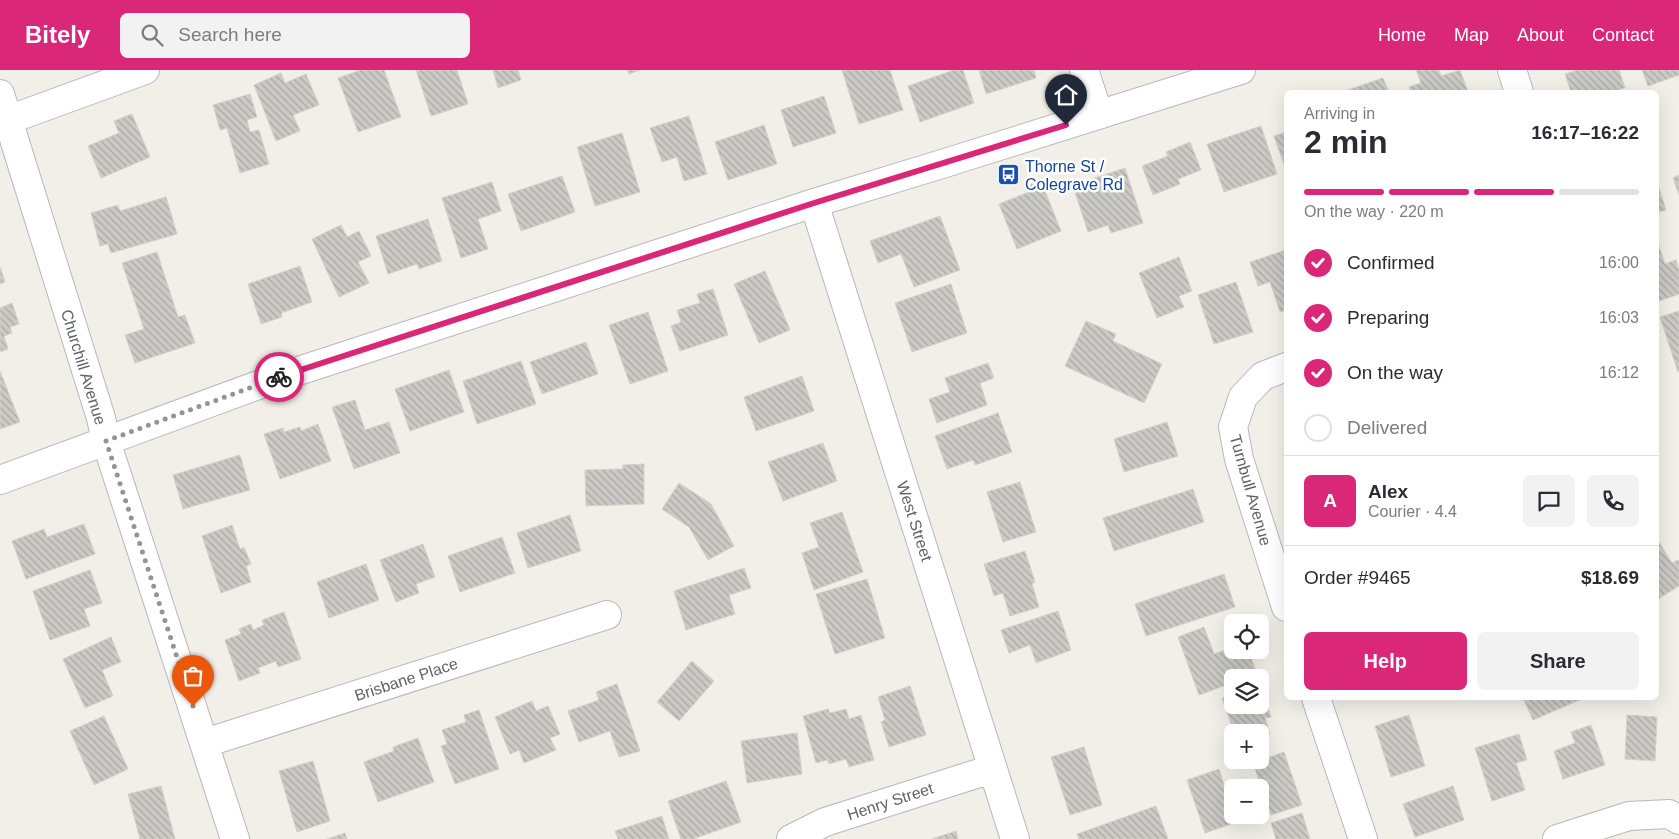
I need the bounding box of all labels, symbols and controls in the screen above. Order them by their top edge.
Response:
search box [120,13,470,58]
text: Bitely [25,21,90,48]
icon: search [138,21,166,49]
text: Search here [178,24,282,45]
text: Home [1378,25,1426,45]
text: Map [1454,25,1489,45]
text: About [1517,25,1564,45]
text: Contact [1592,25,1654,45]
pin [1045,74,1087,125]
icon: home [1052,81,1080,109]
text: Arriving in [1304,105,1375,122]
text: 16:17–16:22 [1531,122,1639,143]
text: 2 min [1304,124,1388,160]
place label: Thorne St / Colegrave Rd [1025,158,1123,193]
bus stop icon: Thorne St / Colegrave Rd [997,163,1021,187]
text: On the way · 220 m [1304,203,1444,220]
icon: check [1304,249,1332,277]
text: Confirmed [1347,252,1435,273]
text: 16:00 [1599,254,1639,271]
icon: check [1304,304,1332,332]
street label: Churchill Avenue [58,307,109,427]
text: Preparing [1347,307,1429,328]
text: 16:03 [1599,309,1639,326]
courier [254,352,304,402]
icon: check [1304,359,1332,387]
text: On the way [1347,362,1443,383]
icon: bike [265,363,293,391]
text: 16:12 [1599,364,1639,381]
text: Delivered [1347,417,1427,438]
street label: Turnbull Avenue [1227,433,1275,548]
button: chat [1523,475,1575,527]
button: phone [1587,475,1639,527]
street label: West Street [894,479,936,564]
text: Alex [1368,481,1408,502]
text: A [1323,490,1337,511]
text: Courier · 4.4 [1368,503,1457,520]
text: Order #9465 [1304,567,1411,588]
text: $18.69 [1581,567,1639,588]
map controls [1224,614,1269,824]
button: locate [1224,614,1269,659]
button: Help [1304,632,1467,690]
button: Share [1477,632,1639,690]
pin [172,655,214,706]
street label: Brisbane Place [352,655,460,704]
icon: bag [179,662,207,690]
button: layers [1224,669,1269,714]
button: + [1224,724,1269,769]
street label: Henry Street [845,779,936,823]
button: − [1224,779,1269,824]

